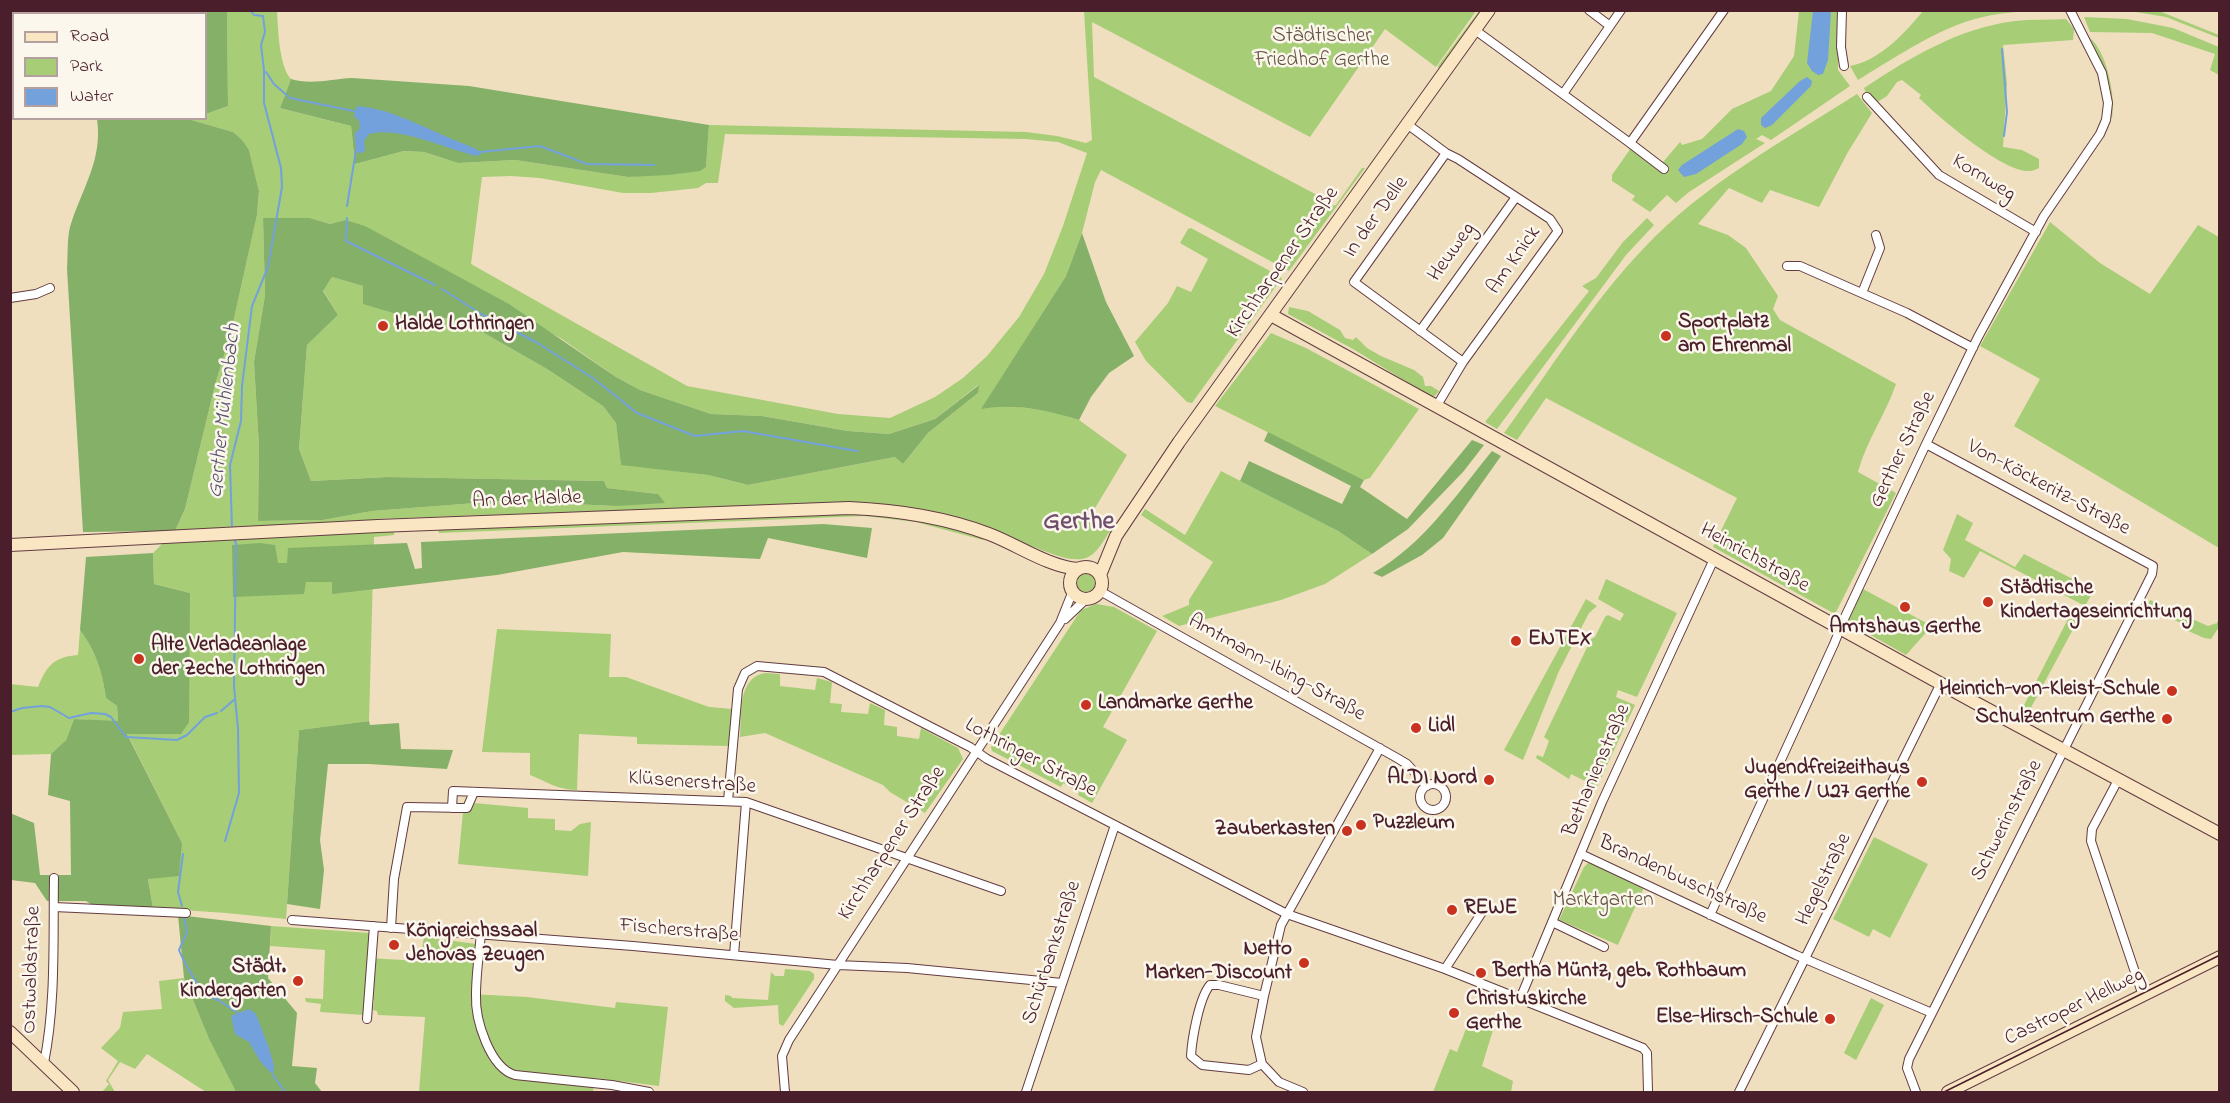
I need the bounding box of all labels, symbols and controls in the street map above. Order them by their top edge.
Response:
legend [12,12,207,120]
text: Road [70,24,109,50]
park label: Städtischer Friedhof Gerthe [1255,25,1389,75]
text: Park [70,54,103,80]
text: Water [70,84,113,110]
street label: Kornweg [1946,150,2020,208]
street label: In der Delle [1339,172,1415,264]
street label: Kirchharpener Straße [1222,183,1346,343]
street label: Heuweg [1424,219,1482,287]
street label: Am Knick [1483,222,1547,300]
place label: Sportplatz am Ehrenmal [1678,311,1791,361]
place label: Halde Lothringen [395,313,534,339]
marker: Halde Lothringen [376,319,390,333]
water label: Gerther Mühlenbach [204,323,248,499]
marker: Sportplatz am Ehrenmal [1659,329,1673,343]
street label: Gerther Straße [1865,388,1943,512]
street label: Von-Köckeritz-Straße [1962,435,2134,543]
street label: An der Halde [472,486,582,516]
district label: Gerthe [1043,508,1115,540]
street label: Heinrichstraße [1695,519,1813,599]
place label: Städtische Kindertageseinrichtung [2000,577,2192,627]
marker: Städtische Kindertageseinrichtung [1981,595,1995,609]
marker: Amtshaus Gerthe [1898,600,1912,614]
street label: Amtmann-Ibing-Straße [1183,610,1369,728]
place label: Amtshaus Gerthe [1829,616,1981,642]
place label: ENTEX [1528,628,1592,654]
place label: Alte Verladeanlage der Zeche Lothringen [151,634,325,684]
marker: ENTEX [1509,634,1523,648]
marker: Alte Verladeanlage der Zeche Lothringen [132,652,146,666]
place label: Heinrich-von-Kleist-Schule [1939,678,2160,704]
marker: Heinrich-von-Kleist-Schule [2165,684,2179,698]
place label: Landmarke Gerthe [1098,692,1253,718]
marker: Landmarke Gerthe [1079,698,1093,712]
street label: Bethanienstraße [1559,701,1637,841]
place label: Schulzentrum Gerthe [1976,706,2155,732]
marker: Schulzentrum Gerthe [2160,712,2174,726]
street label: Lothringer Straße [960,714,1100,804]
place label: Lidl [1428,715,1455,741]
marker: Lidl [1409,721,1423,735]
street label: Schwerinstraße [1967,756,2049,886]
place label: Jugendfreizeithaus Gerthe / U27 Gerthe [1744,757,1910,807]
street label: Kirchharpener Straße [834,762,952,926]
street label: Klüsenerstraße [627,767,757,801]
place label: ALDI Nord [1387,767,1477,793]
marker: ALDI Nord [1482,773,1496,787]
marker: Jugendfreizeithaus Gerthe / U27 Gerthe [1915,775,1929,789]
place label: Puzzleum [1373,812,1455,838]
place label: Zauberkasten [1215,818,1335,844]
marker: Puzzleum [1354,818,1368,832]
marker: Zauberkasten [1340,824,1354,838]
street label: Hegelstraße [1792,830,1858,930]
street label: Brandenbuschstraße [1594,831,1770,931]
street label: Schürbankstraße [1018,878,1088,1028]
park label: Marktgarten [1553,889,1653,915]
place label: REWE [1464,897,1517,923]
marker: REWE [1445,903,1459,917]
street label: Ostwaldstraße [18,906,48,1034]
street label: Fischerstraße [618,914,740,950]
place label: Königreichssaal Jehovas Zeugen [406,920,544,970]
marker: Königreichssaal Jehovas Zeugen [387,938,401,952]
place label: Netto Marken-Discount [1145,938,1292,988]
place label: Städt. Kindergarten [180,956,286,1006]
marker: Netto Marken-Discount [1297,956,1311,970]
place label: Bertha Müntz, geb. Rothbaum [1493,960,1746,986]
street label: Castroper Hellweg [2001,963,2149,1053]
marker: Bertha Müntz, geb. Rothbaum [1474,966,1488,980]
marker: Städt. Kindergarten [291,974,305,988]
place label: Christuskirche Gerthe [1466,988,1586,1038]
marker: Christuskirche Gerthe [1447,1006,1461,1020]
place label: Else-Hirsch-Schule [1656,1006,1818,1032]
marker: Else-Hirsch-Schule [1823,1012,1837,1026]

